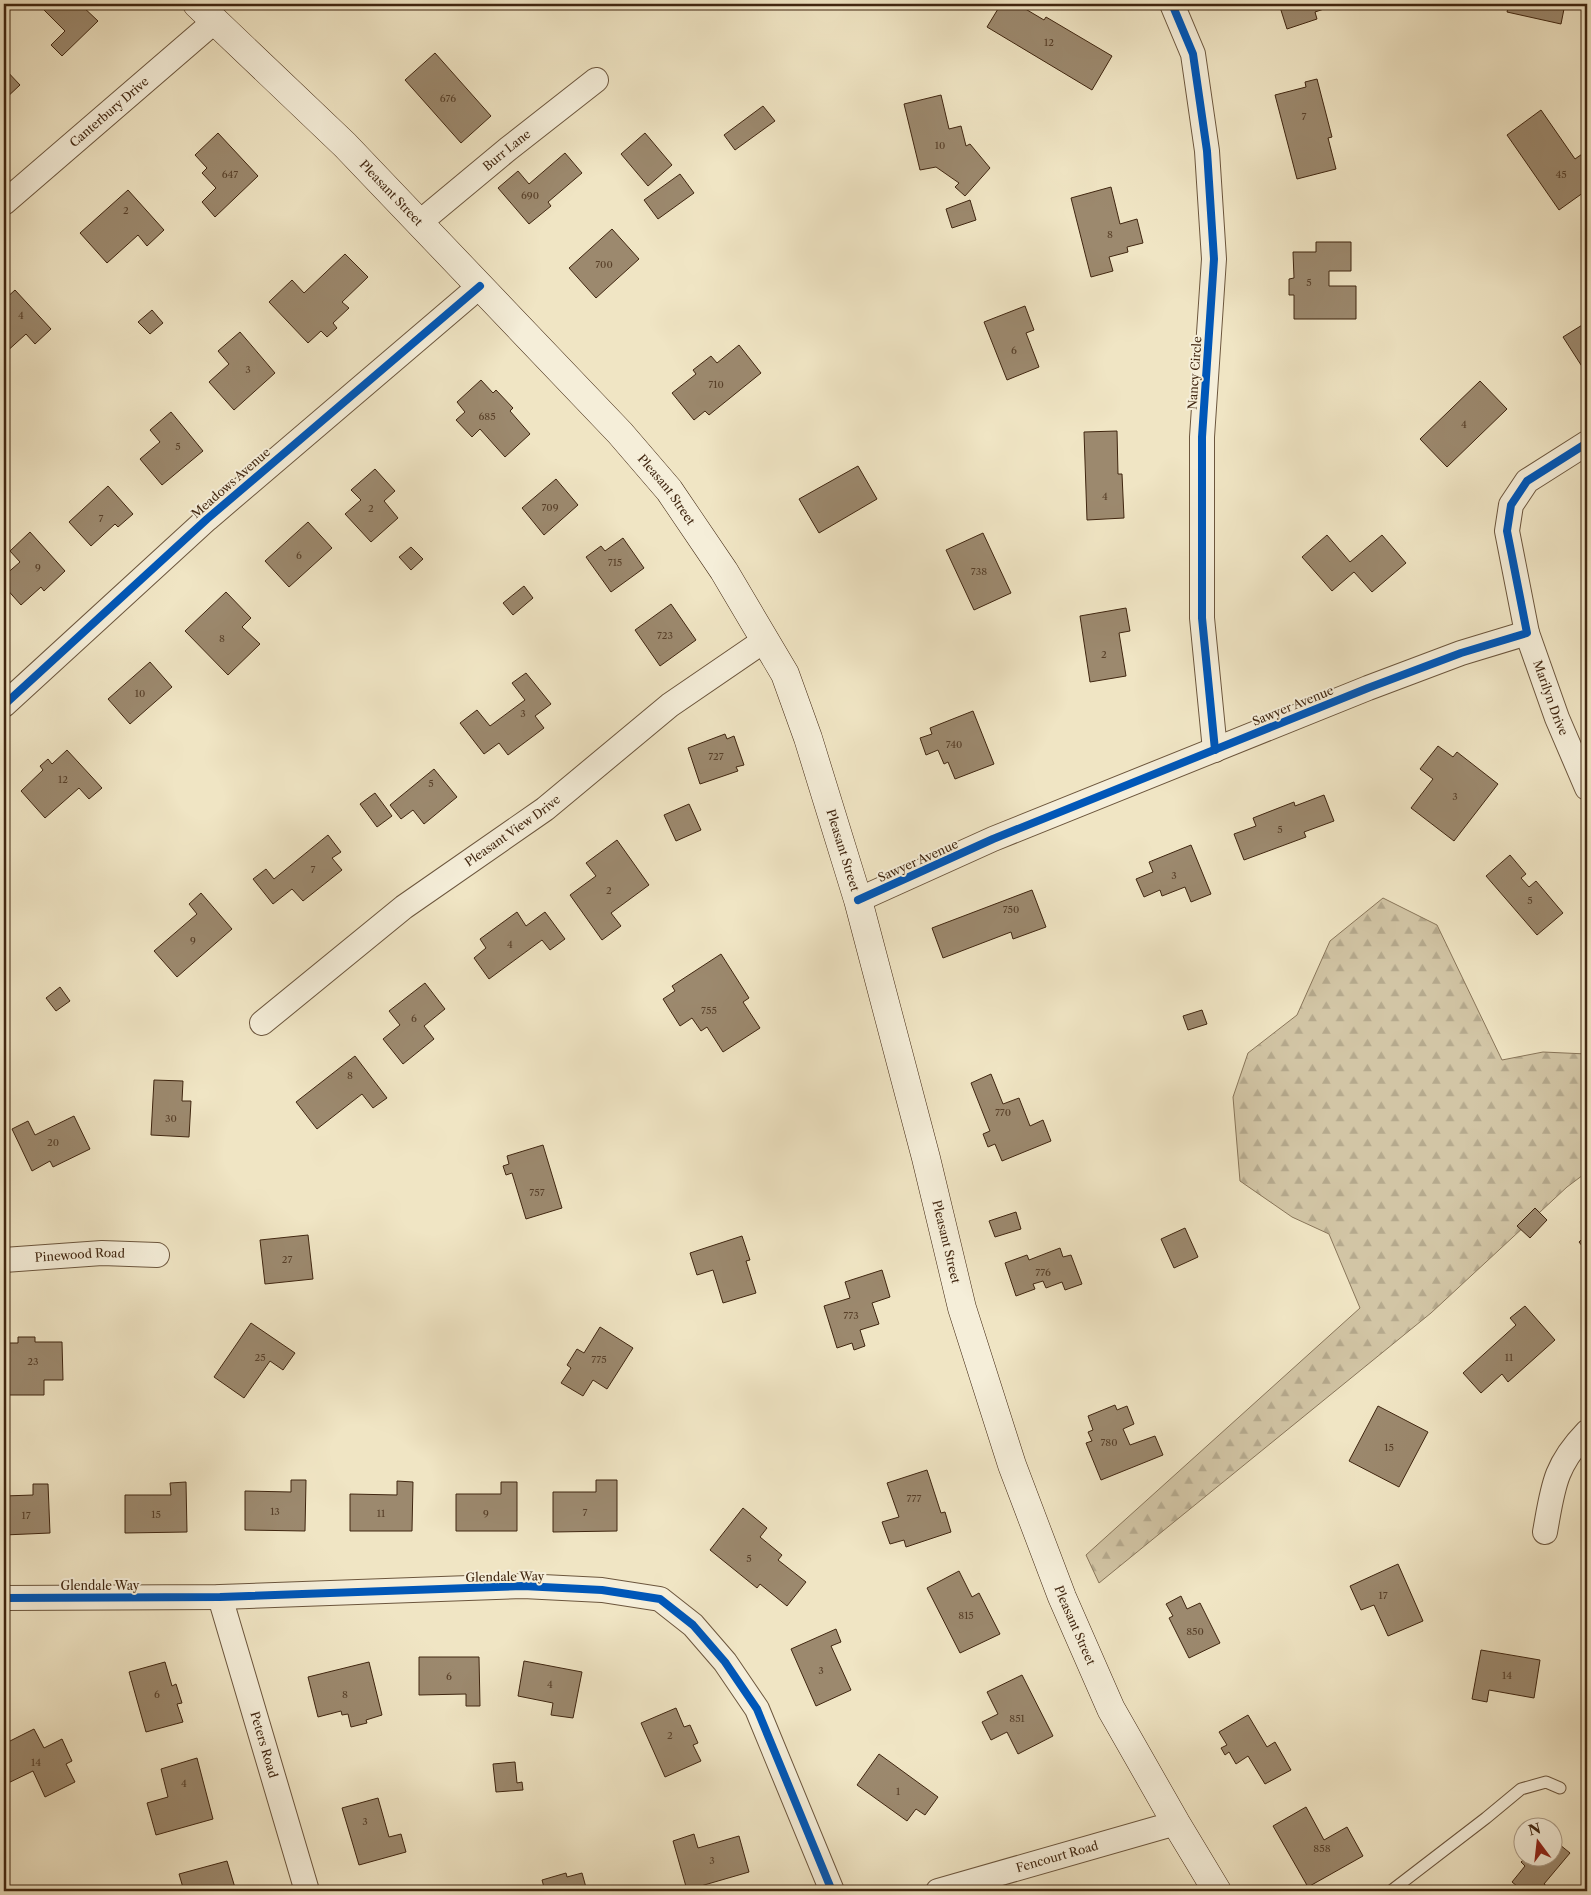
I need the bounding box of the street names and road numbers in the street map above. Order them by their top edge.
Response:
street label: Canterbury Drive [66,73,152,150]
street label: Burr Lane [479,126,534,174]
street label: Pleasant Street [356,157,427,229]
street label: Nancy Circle [1184,336,1205,410]
street label: Meadows Avenue [188,444,273,521]
street label: Pleasant Street [635,451,699,528]
street label: Marilyn Drive [1530,658,1572,738]
street label: Sawyer Avenue [1250,682,1336,729]
street label: Pleasant View Drive [462,791,563,869]
street label: Pleasant Street [823,807,863,894]
street label: Sawyer Avenue [875,836,961,885]
street label: Pleasant Street [929,1199,964,1286]
street label: Pinewood Road [34,1245,126,1265]
street label: Glendale Way [465,1568,545,1585]
street label: Glendale Way [61,1578,140,1593]
street label: Pleasant Street [1051,1583,1099,1668]
street label: Peters Road [247,1710,281,1780]
street label: Fencourt Road [1014,1837,1101,1875]

